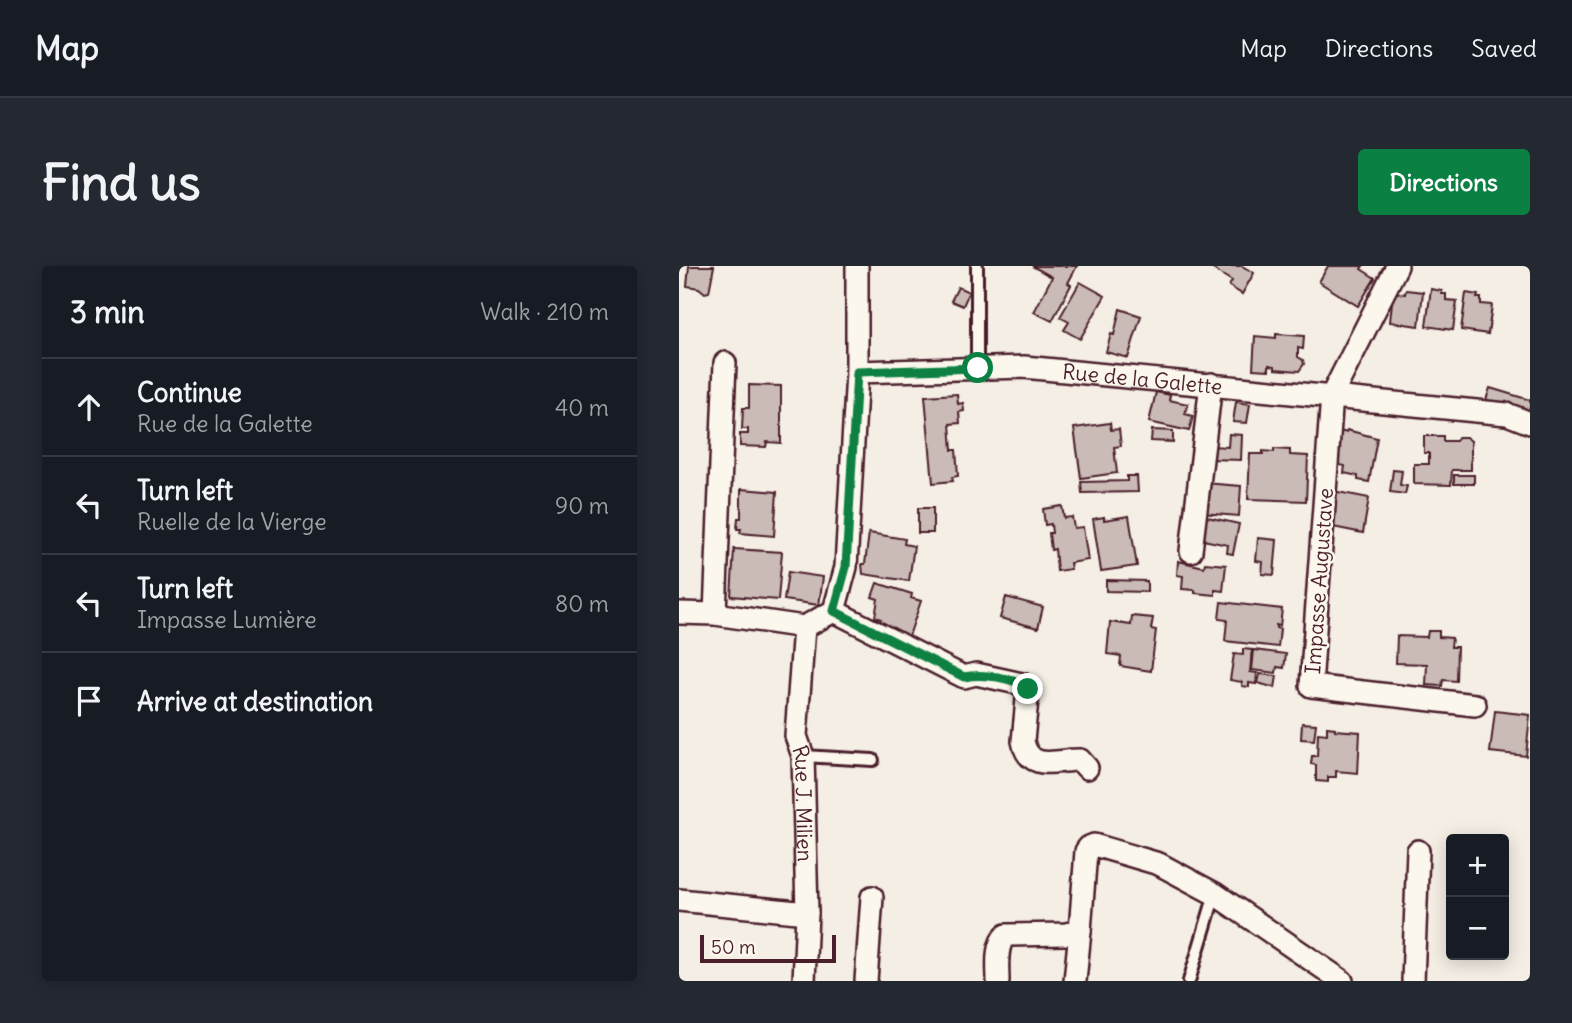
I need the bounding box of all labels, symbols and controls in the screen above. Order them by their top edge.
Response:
text: Map [35,27,99,69]
text: Map [1240,33,1287,63]
text: Directions [1325,33,1433,63]
text: Saved [1471,33,1537,63]
button: Directions [1358,149,1530,215]
text: Find us [42,152,200,213]
text: 3 min [70,293,145,331]
text: Walk · 210 m [480,297,609,326]
route start [962,352,993,383]
street label: Rue de la Galette [1061,357,1224,400]
text: Continue [137,376,242,409]
icon: ahead [70,388,108,426]
text: 40 m [555,393,609,422]
text: Rue de la Galette [137,409,313,438]
text: Turn left [137,474,233,507]
icon: left [70,486,108,524]
street label: Impasse Augustave [1299,487,1339,675]
text: 90 m [555,491,609,520]
text: Ruelle de la Vierge [137,507,327,536]
text: Turn left [137,572,233,605]
icon: left [70,584,108,622]
text: 80 m [555,589,609,618]
text: Impasse Lumière [137,605,317,634]
route end [1012,673,1043,704]
icon: arrive [70,682,108,720]
text: Arrive at destination [137,685,373,718]
street label: Rue J. Milien [787,741,819,862]
map controls [1446,834,1509,960]
button: + [1446,834,1509,897]
button: − [1446,897,1509,960]
scale bar [700,932,837,964]
text: 50 m [711,935,756,959]

